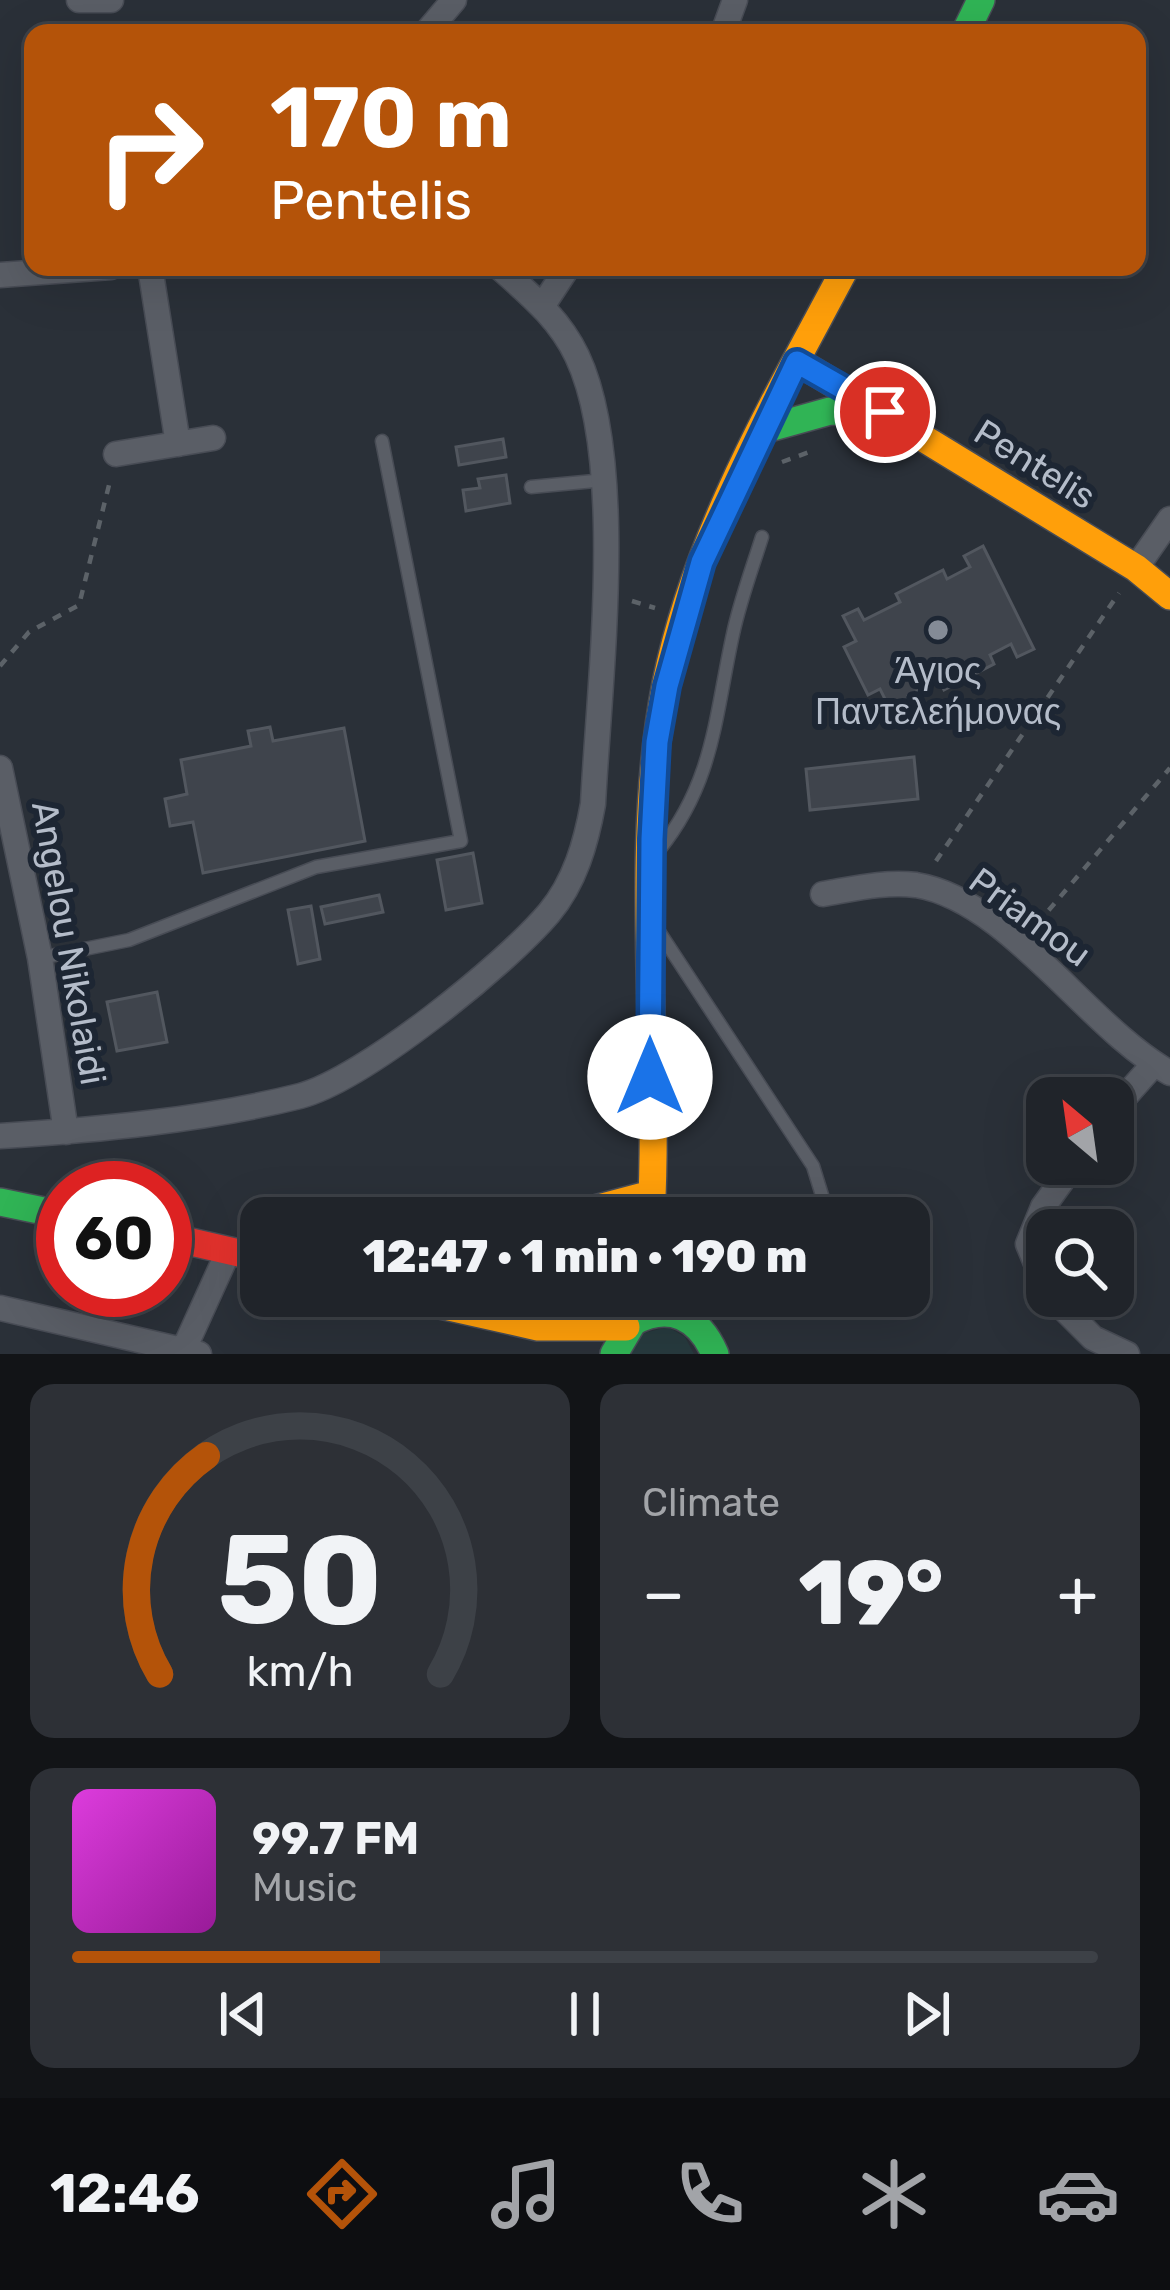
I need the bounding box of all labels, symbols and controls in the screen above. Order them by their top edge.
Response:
text: 170 m [270,68,512,168]
icon: right [72,72,228,228]
text: Pentelis [270,169,472,233]
pin [834,361,936,463]
icon: arrive [852,379,918,445]
street label: Pentelis [967,410,1103,518]
marker: Άγιος Παντελεήμονας [925,617,951,643]
place label: Άγιος Παντελεήμονας [815,649,1061,733]
street label: Angelou Nikolaidi [23,798,115,1088]
street label: Priamou [961,859,1099,975]
position arrow [587,1014,713,1140]
north arrow [1026,1077,1134,1185]
map controls [1026,1077,1134,1317]
speed limit sign: 60 [36,1161,192,1317]
button: search [1026,1209,1134,1317]
text: 12:47 · 1 min · 190 m [363,1230,807,1283]
text: Climate [642,1480,780,1526]
text: 50 [217,1506,383,1654]
text: 19° [798,1540,943,1647]
text: − [642,1554,685,1633]
text: + [1057,1554,1098,1633]
text: km/h [246,1646,354,1697]
text: 99.7 FM [252,1812,419,1865]
text: Music [252,1865,357,1911]
icon: previous [210,1981,276,2047]
icon: pause [552,1981,618,2047]
icon: next [894,1981,960,2047]
icon: directions [300,2152,384,2236]
icon: music [484,2152,568,2236]
icon: phone [668,2152,752,2236]
icon: climate [852,2152,936,2236]
icon: car [1036,2152,1120,2236]
text: 12:46 [50,2162,200,2226]

